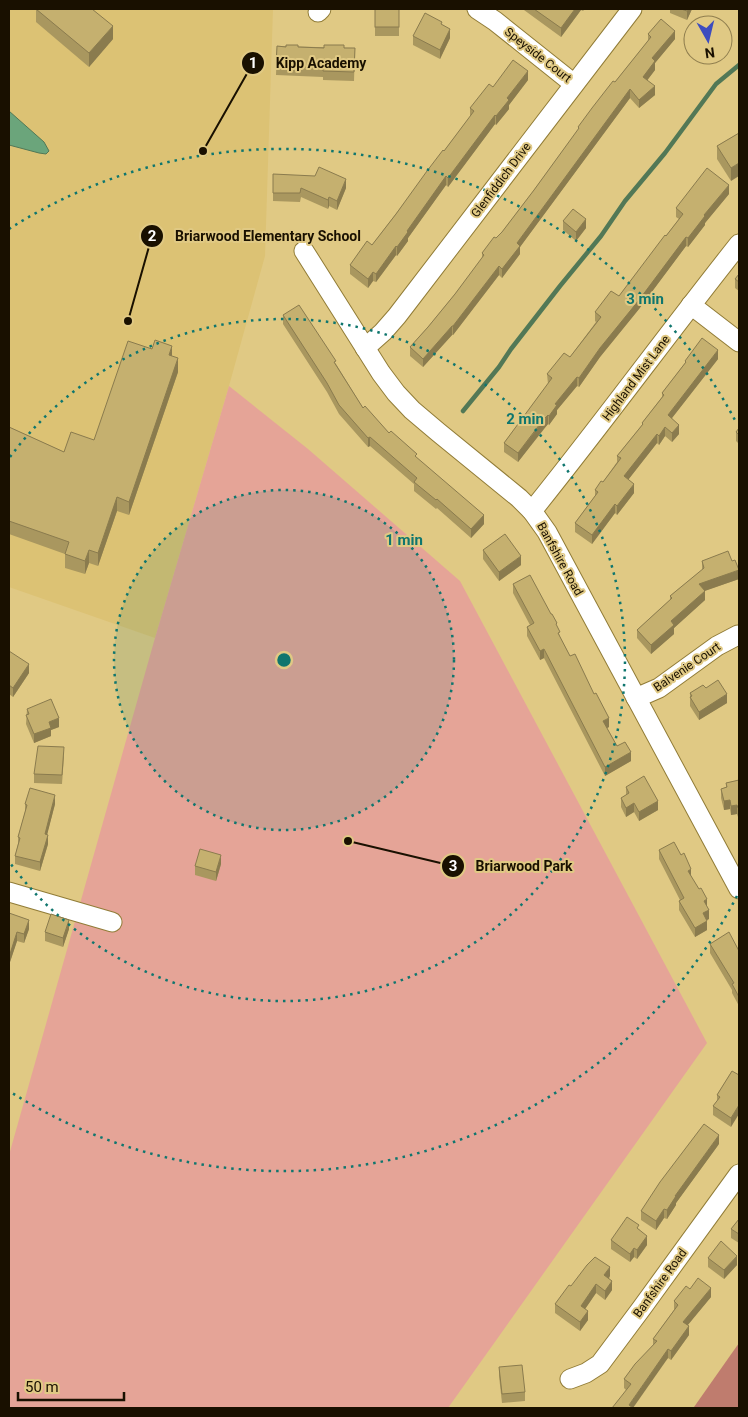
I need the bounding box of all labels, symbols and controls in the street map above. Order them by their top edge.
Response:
north arrow [683,15,733,65]
street label: Speyside Court [502,25,574,85]
text: N [704,44,716,61]
callout: Kipp Academy [240,49,376,78]
text: 1 [249,54,257,72]
text: Kipp Academy [276,55,367,71]
street label: Glenfiddich Drive [468,140,534,220]
callout: Briarwood Elementary School [140,221,371,250]
text: 2 [148,227,157,245]
text: Briarwood Elementary School [175,228,361,244]
text: 3 min [626,290,664,308]
street label: Highland Mist Lane [599,333,673,423]
text: 2 min [506,410,544,428]
street label: Banfshire Road [534,520,586,598]
text: 1 min [385,531,423,549]
street label: Balvenie Court [651,639,723,694]
centre of rings [275,651,293,669]
callout: Briarwood Park [441,851,583,880]
text: 3 [449,857,457,875]
text: Briarwood Park [476,858,573,874]
street label: Banfshire Road [630,1246,690,1320]
scale bar [18,1370,124,1402]
text: 50 m [25,1378,59,1396]

